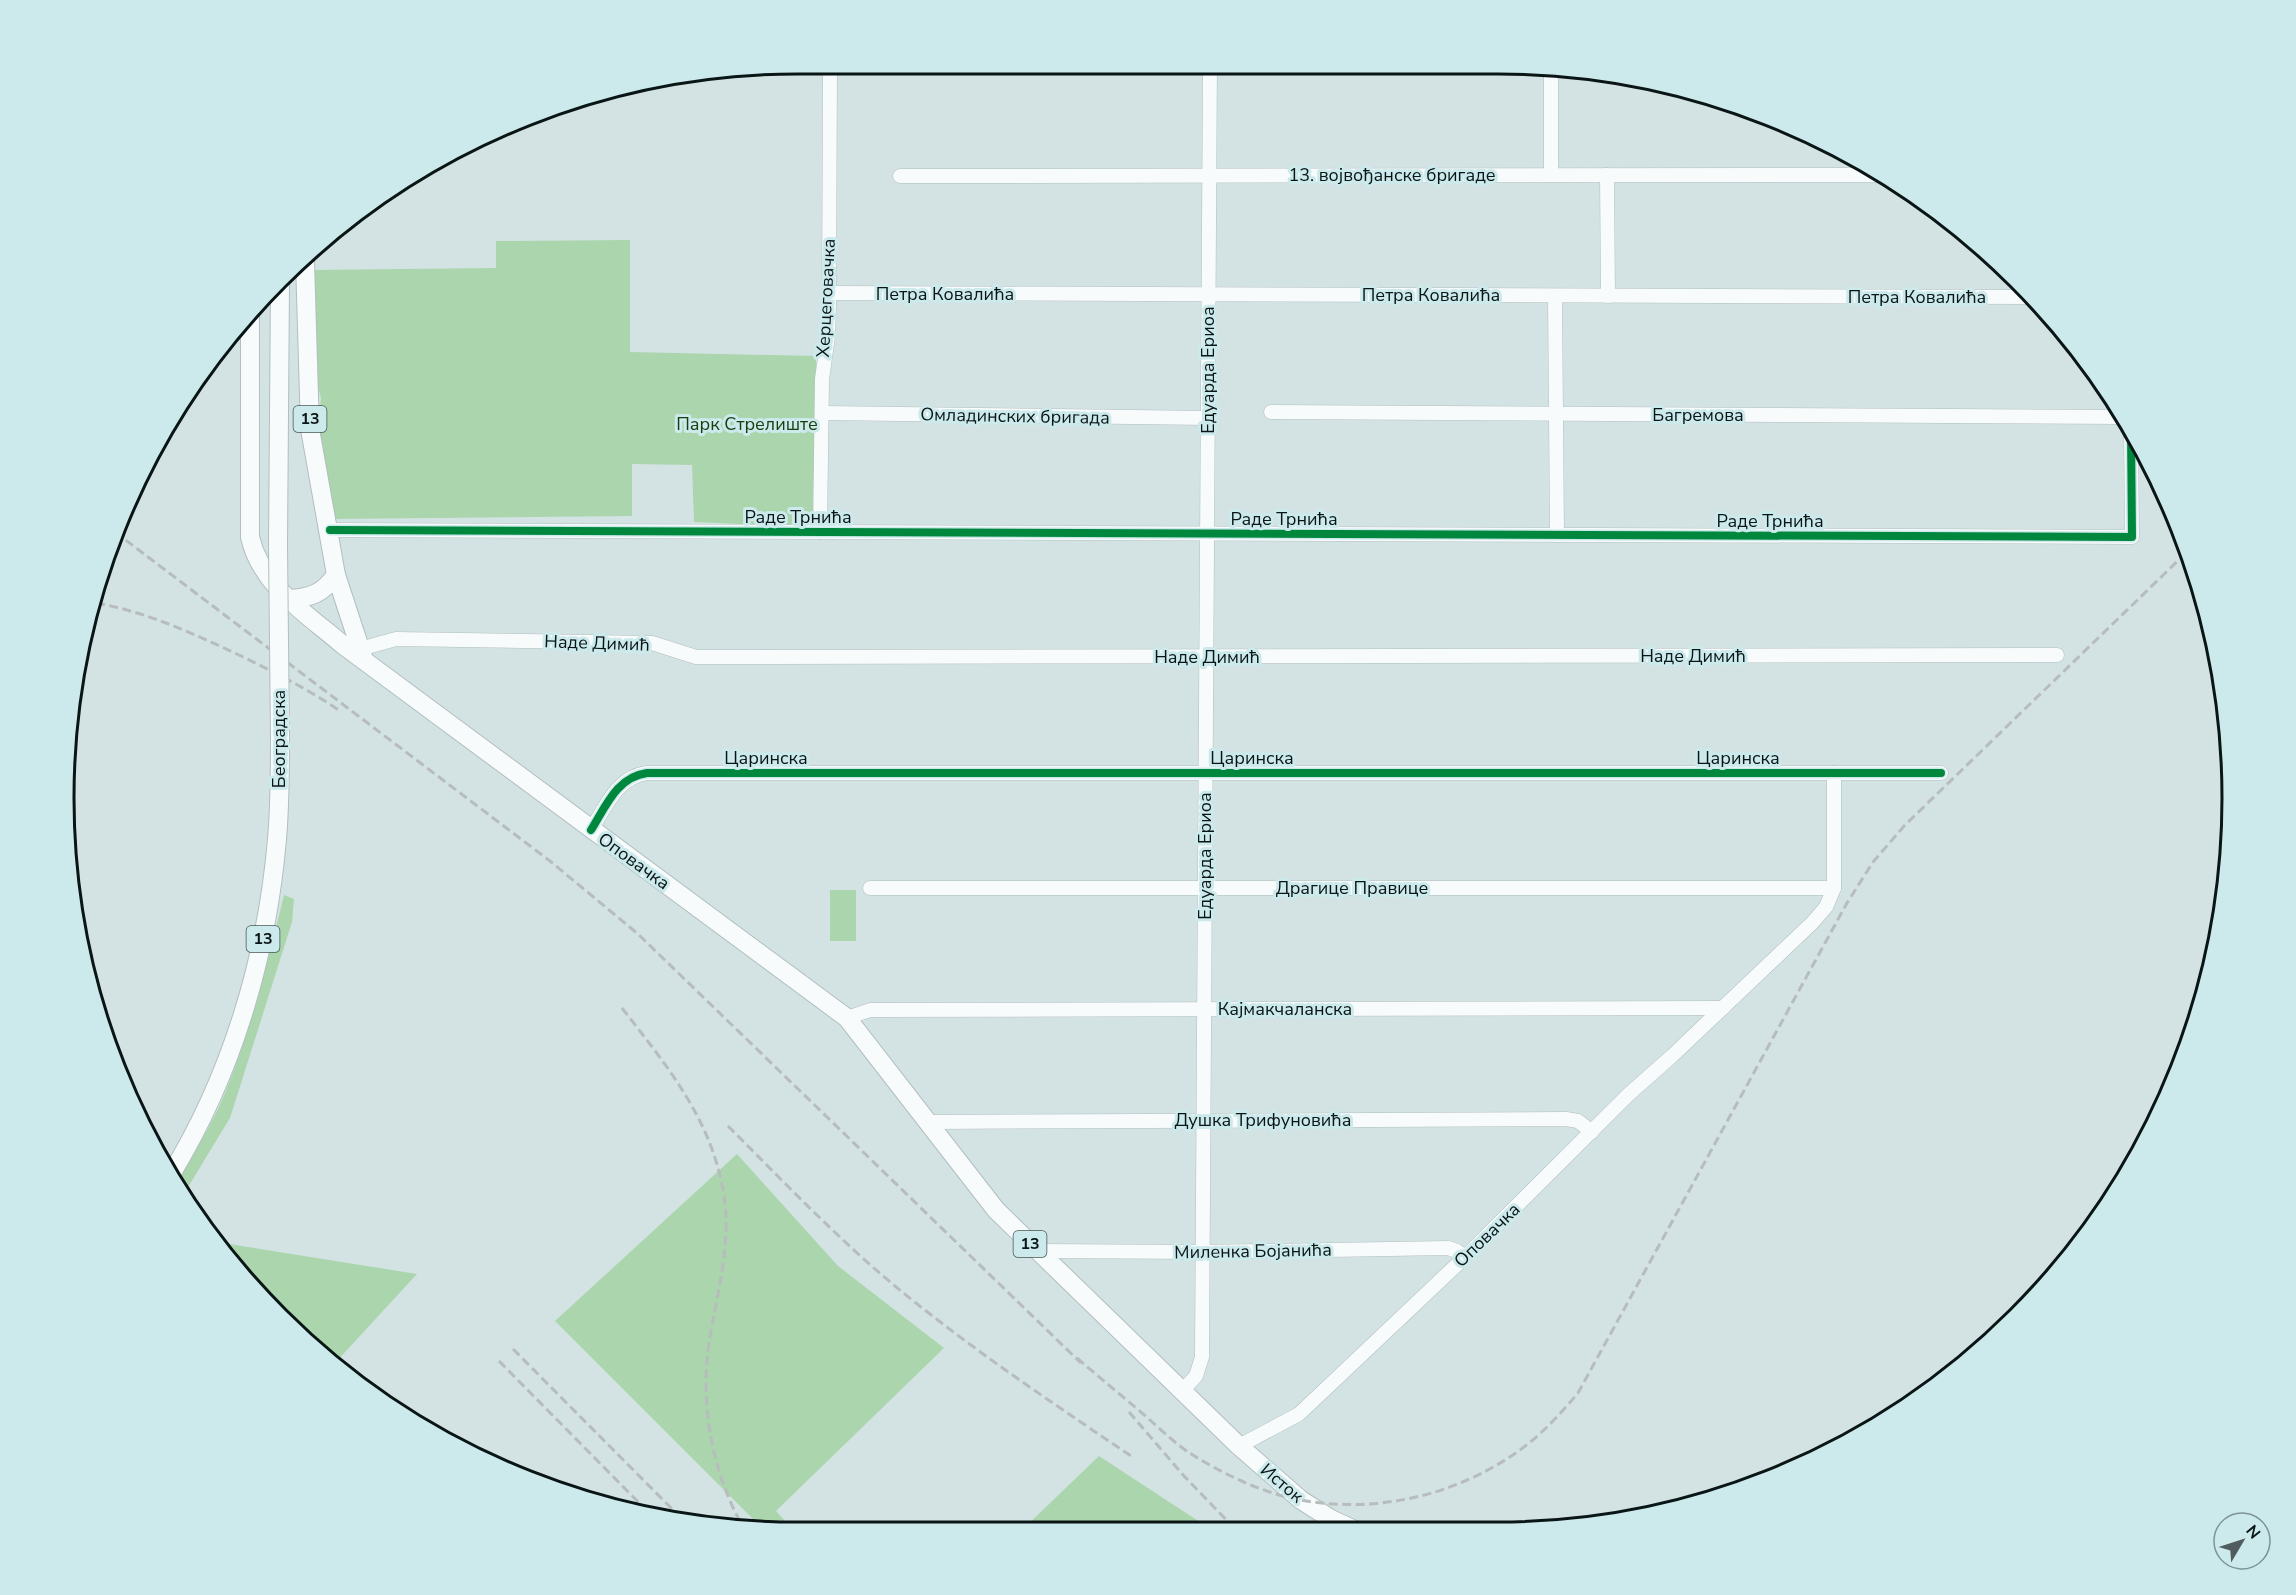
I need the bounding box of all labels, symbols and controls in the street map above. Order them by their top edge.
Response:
street label: 13. војвођанске бригаде [1288,163,1496,187]
street label: Херцеговачка [811,238,841,358]
street label: Петра Ковалића [876,282,1014,306]
street label: Петра Ковалића [1362,283,1500,307]
street label: Петра Ковалића [1848,285,1986,309]
street label: Едуарда Ериоа [1196,306,1220,434]
street label: Омладинских бригада [920,402,1110,430]
street label: Багремова [1652,403,1744,427]
road number: 13 [294,406,326,432]
park label: Парк Стрелиште [676,412,818,436]
street label: Раде Трнића [744,505,852,529]
street label: Раде Трнића [1230,507,1338,531]
street label: Раде Трнића [1716,509,1824,533]
street label: Наде Димић [544,629,650,657]
street label: Наде Димић [1640,644,1746,668]
street label: Наде Димић [1154,645,1260,669]
street label: Београдска [267,690,291,788]
street label: Царинска [724,746,808,770]
street label: Царинска [1210,746,1294,770]
street label: Царинска [1696,746,1780,770]
street label: Едуарда Ериоа [1193,792,1217,920]
street label: Оповачка [593,827,675,895]
street label: Драгице Правице [1276,876,1428,900]
road number: 13 [246,926,280,952]
street label: Кајмакчаланска [1218,997,1352,1021]
street label: Душка Трифуновића [1175,1108,1351,1132]
street label: Оповачка [1449,1197,1525,1273]
road number: 13 [1014,1231,1046,1257]
street label: Миленка Бојанића [1174,1238,1332,1264]
street label: Исток [1255,1458,1309,1508]
north arrow [2212,1511,2272,1571]
text: N [2241,1521,2265,1544]

